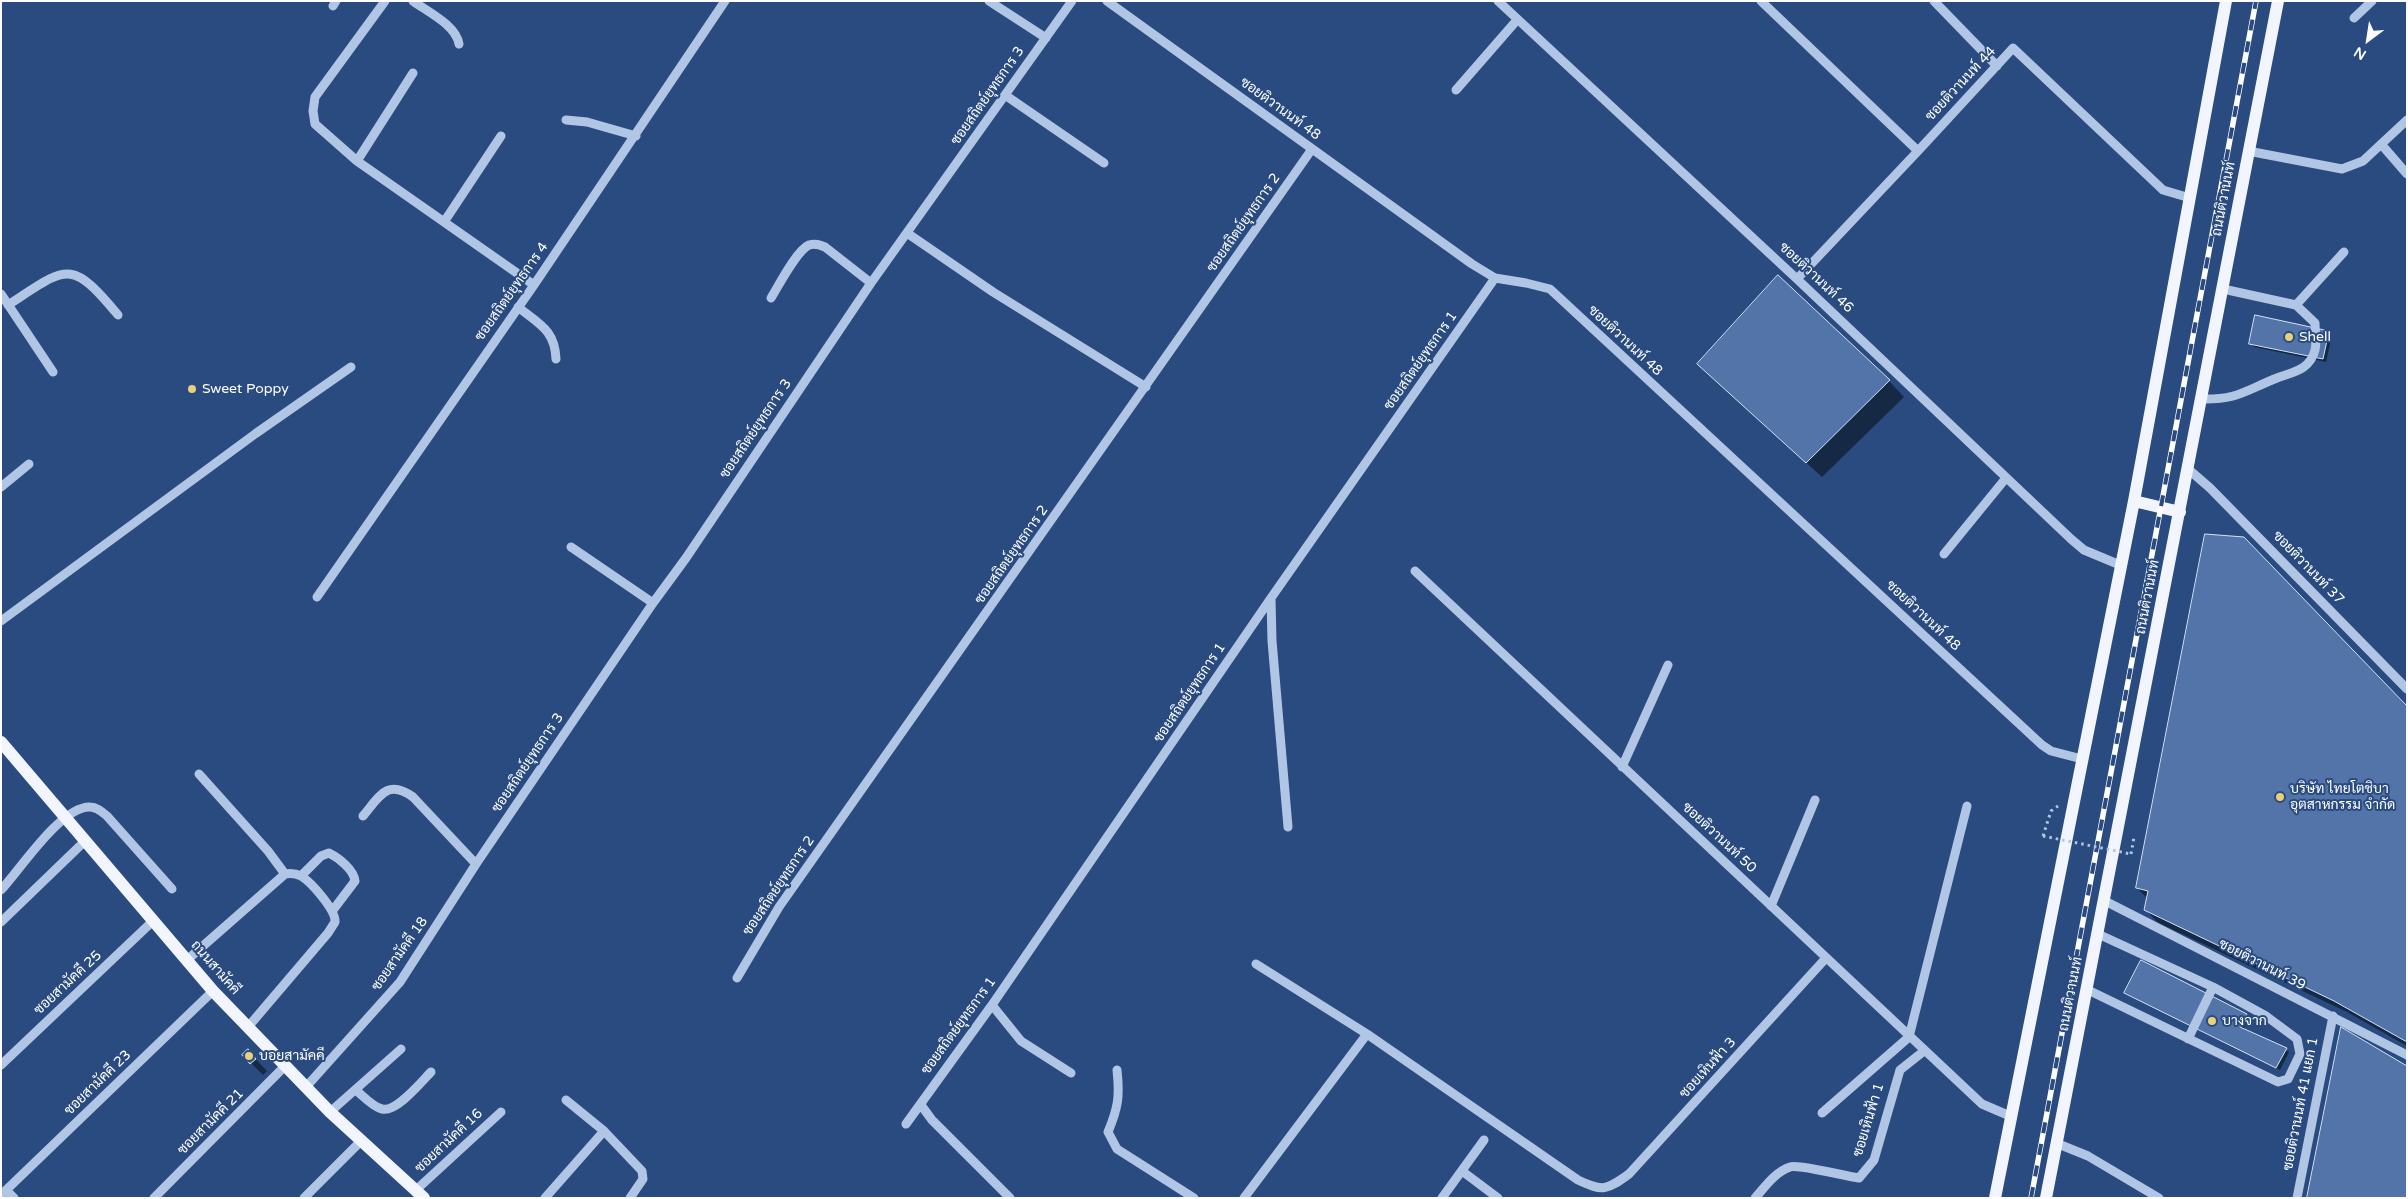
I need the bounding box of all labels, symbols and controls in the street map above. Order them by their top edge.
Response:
north arrow [2343,15,2393,65]
street label: ซอยสถิตย์ยุทธการ 3 [948,43,1028,149]
street label: ซอยติวานนท์ 44 [1922,43,2000,125]
text: N [2351,43,2369,63]
street label: ซอยติวานนท์ 48 [1236,74,1324,144]
street label: ถนนติวานนท์ [2209,160,2239,238]
street label: ซอยสถิตย์ยุทธการ 2 [1204,170,1284,276]
street label: ซอยสถิตย์ยุทธการ 4 [472,239,552,345]
street label: ซอยติวานนท์ 46 [1775,239,1857,317]
street label: ซอยติวานนท์ 48 [1584,302,1666,380]
street label: ซอยสถิตย์ยุทธการ 1 [1381,308,1461,414]
place label: Shell [2299,329,2331,345]
marker: Shell [2283,331,2295,343]
street label: ซอยสถิตย์ยุทธการ 3 [716,376,796,482]
place label: Sweet Poppy [202,381,289,397]
marker: Sweet Poppy [186,383,198,395]
street label: ซอยสถิตย์ยุทธการ 2 [972,502,1052,608]
street label: ซอยติวานนท์ 37 [2269,528,2347,608]
street label: ถนนติวานนท์ [2133,558,2163,636]
street label: ซอยติวานนท์ 48 [1882,577,1964,655]
street label: ซอยสถิตย์ยุทธการ 1 [1150,640,1230,746]
street label: ซอยสถิตย์ยุทธการ 3 [488,710,568,816]
place label: บริษัท ไทยโตชิบา อุตสาหกรรม จำกัด [2290,781,2395,814]
marker: บริษัท ไทยโตชิบา อุตสาหกรรม จำกัด [2274,791,2286,803]
street label: ซอยติวานนท์ 50 [1678,799,1760,877]
street label: ซอยสถิตย์ยุทธการ 2 [739,833,819,939]
street label: ซอยสามัคคี 18 [368,914,432,994]
street label: ซอยติวานนท์ 39 [2216,936,2308,994]
street label: ถนนสามัคคี [187,937,243,999]
street label: ซอยสามัคคี 25 [31,947,105,1019]
street label: ถนนติวานนท์ [2056,955,2086,1033]
street label: ซอยสถิตย์ยุทธการ 1 [918,974,1000,1078]
place label: บางจาก [2222,1013,2267,1029]
marker: บางจาก [2206,1015,2218,1027]
street label: ซอยเหินฟ้า 3 [1676,1034,1740,1102]
street label: ซอยติวานนท์ 41 แยก 1 [2280,1036,2322,1172]
street label: ซอยสามัคคี 23 [61,1047,135,1119]
place label: บอยสามัคคี [259,1048,325,1064]
marker: บอยสามัคคี [243,1050,255,1062]
street label: ซอยเหินฟ้า 1 [1850,1081,1888,1159]
street label: ซอยสามัคคี 21 [174,1085,248,1159]
street label: ซอยสามัคคี 16 [412,1105,486,1177]

